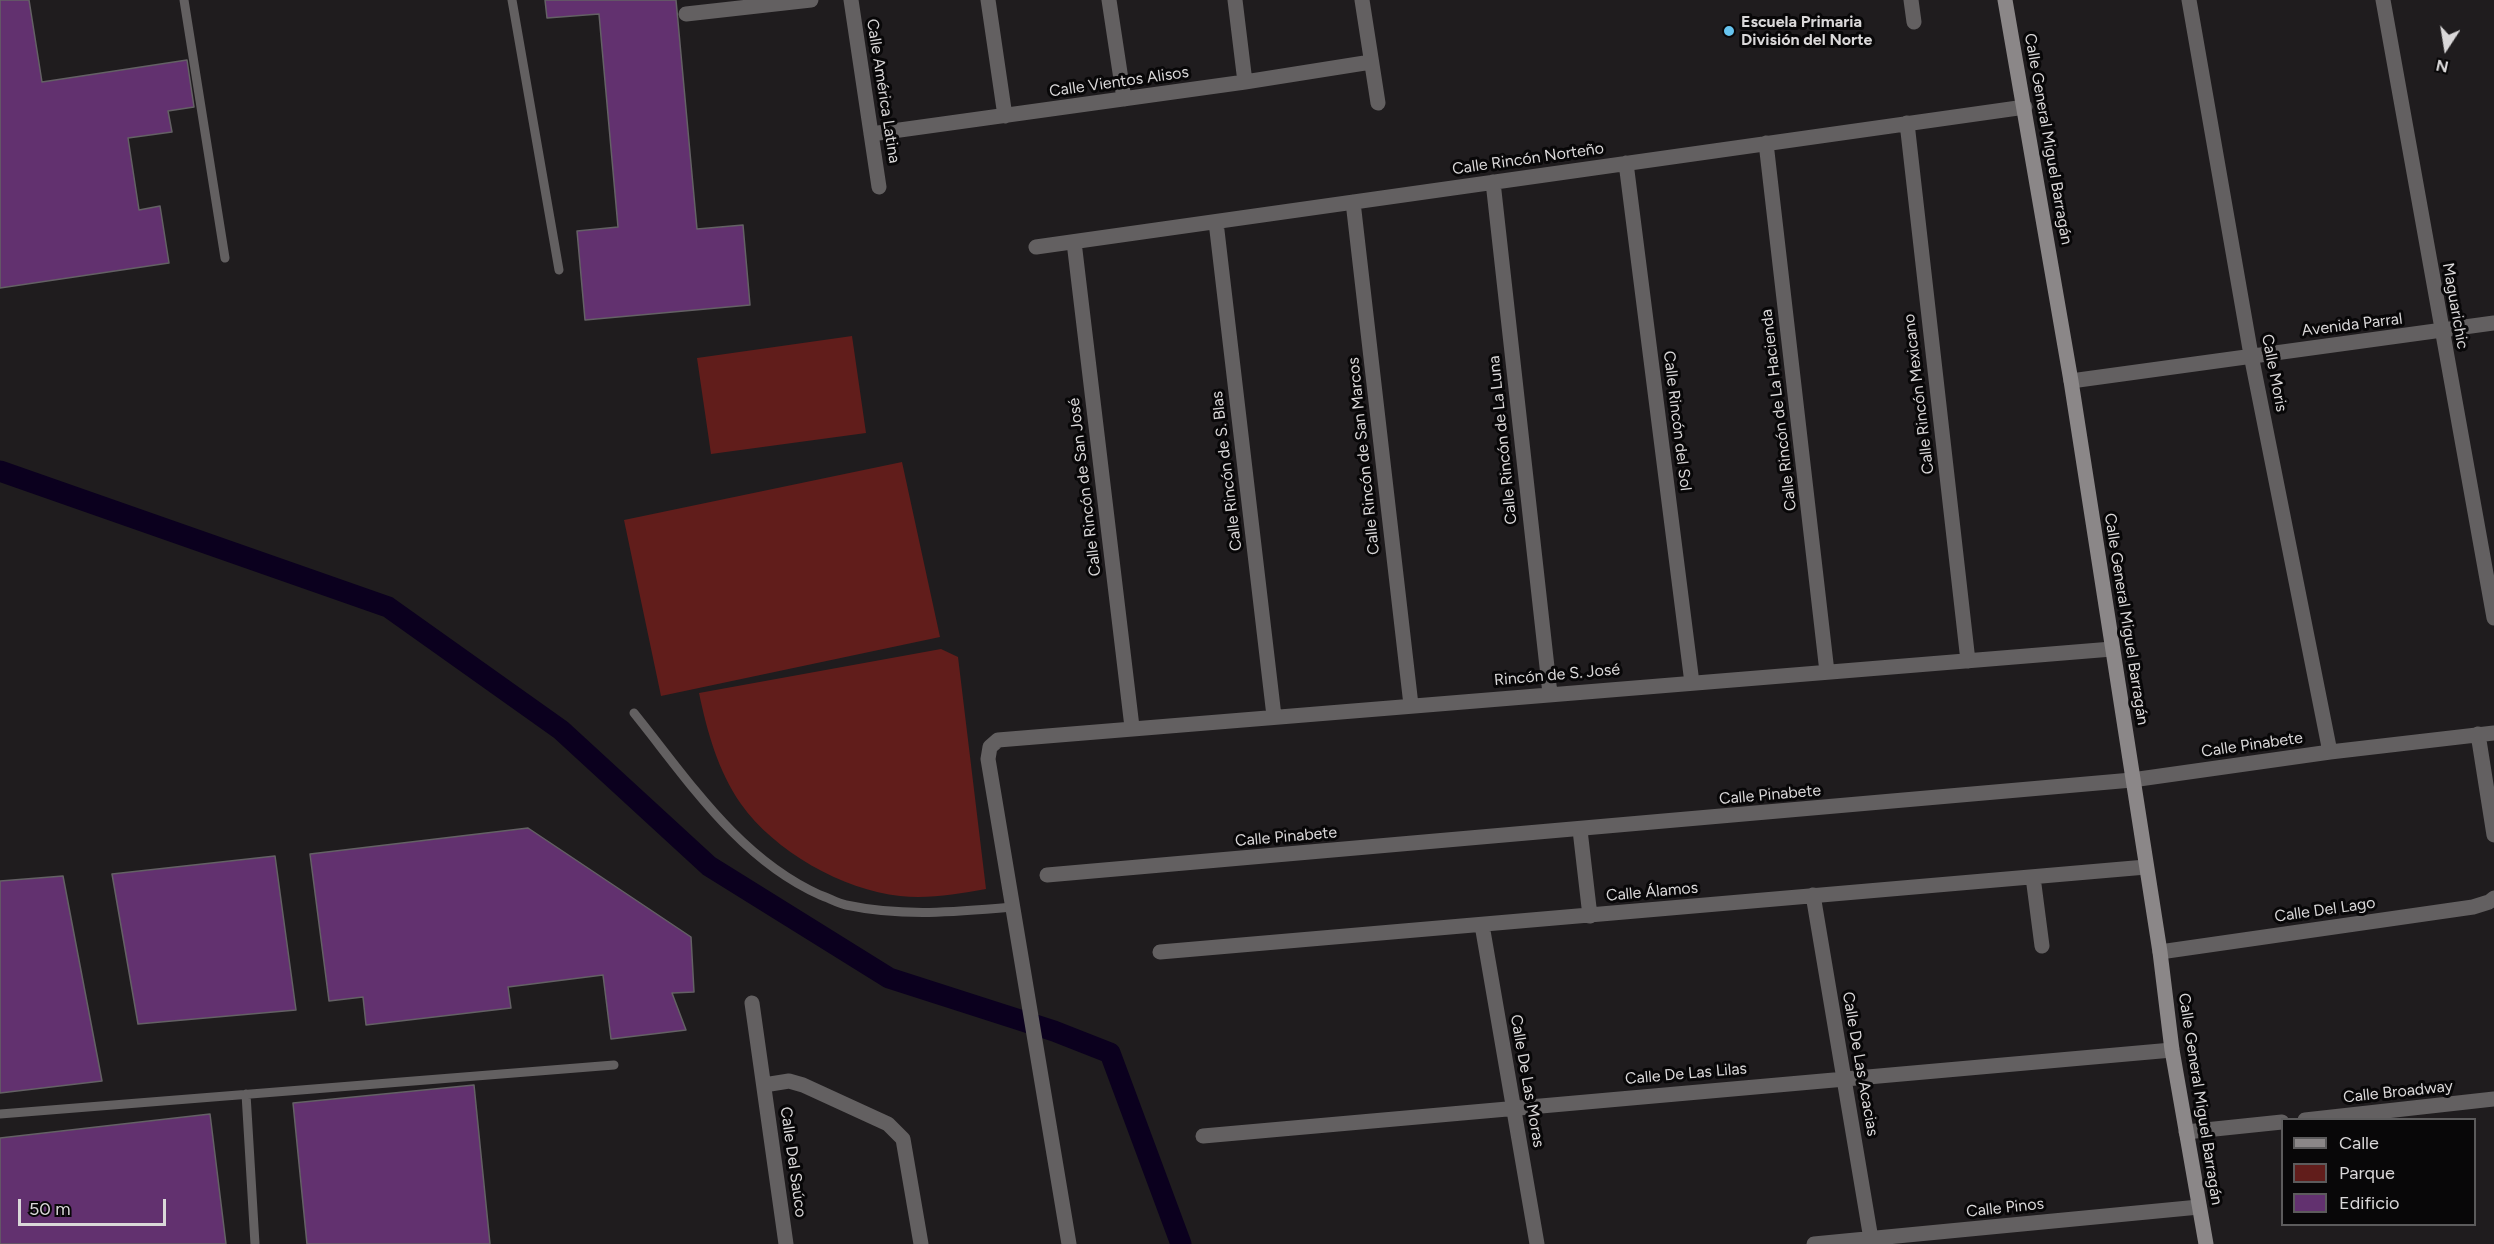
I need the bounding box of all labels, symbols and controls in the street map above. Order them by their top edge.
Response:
place label: Escuela Primaria División del Norte [1741,12,1872,50]
street label: Calle América Latina [862,17,904,165]
north arrow [2416,18,2476,78]
marker: Escuela Primaria División del Norte [1722,24,1736,38]
street label: Calle General Miguel Barragán [2020,32,2076,246]
text: N [2434,56,2450,77]
street label: Calle Vientos Alisos [1048,63,1190,101]
street label: Calle Rincón Norteño [1451,139,1605,179]
street label: Maguarichic [2438,261,2472,351]
street label: Calle Rincón de La Hacienda [1757,308,1801,512]
street label: Avenida Parral [2301,309,2403,341]
street label: Calle Rincón Mexicano [1900,313,1938,475]
street label: Calle Moris [2257,332,2291,414]
street label: Calle Rincón del Sol [1659,350,1695,492]
street label: Calle Rincón de La Luna [1485,355,1521,525]
street label: Calle Rincón de San Marcos [1344,356,1384,556]
street label: Calle Rincón de S. Blas [1208,390,1246,552]
street label: Calle Rincón de San José [1065,397,1105,577]
street label: Calle General Miguel Barragán [2100,512,2152,726]
street label: Rincón de S. José [1493,660,1621,690]
street label: Calle Pinabete [2200,728,2304,762]
street label: Calle Pinabete [1718,781,1822,809]
street label: Calle Pinabete [1234,823,1338,851]
street label: Calle Álamos [1605,878,1699,906]
street label: Calle Del Lago [2273,893,2377,927]
street label: Calle De Las Acacias [1838,990,1882,1138]
street label: Calle General Miguel Barragán [2174,992,2226,1206]
street label: Calle De Las Moras [1506,1013,1548,1149]
street label: Calle De Las Lilas [1624,1059,1748,1089]
street label: Calle Broadway [2342,1077,2454,1107]
street label: Calle Del Saúco [776,1105,810,1219]
legend [2281,1118,2476,1226]
text: Calle [2339,1132,2379,1154]
text: Parque [2339,1162,2395,1184]
scale bar [21,1187,170,1225]
text: Edificio [2339,1192,2400,1214]
street label: Calle Pinos [1965,1194,2045,1222]
text: 50 m [29,1198,71,1220]

